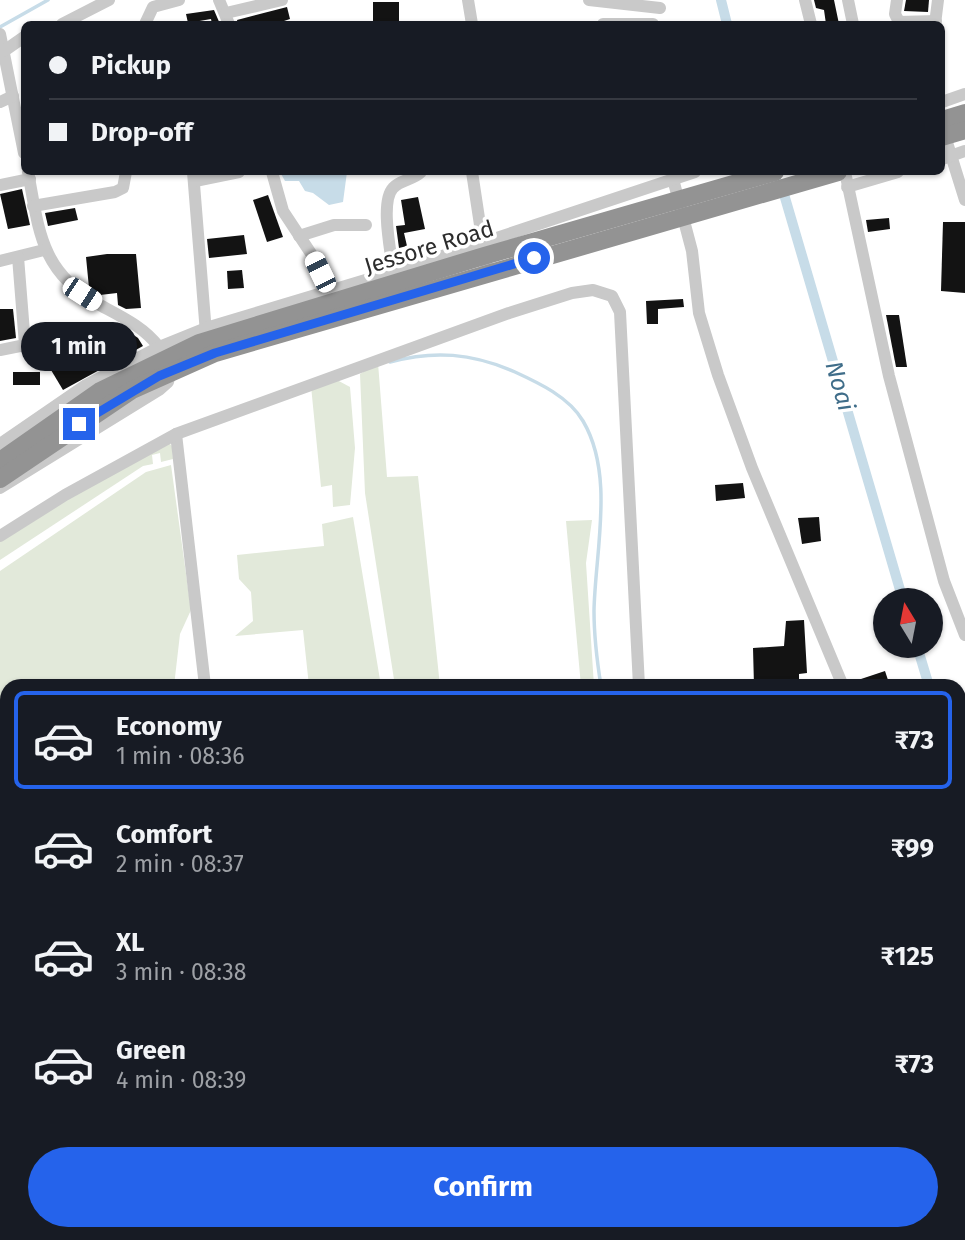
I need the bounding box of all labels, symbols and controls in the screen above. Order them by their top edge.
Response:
text: Pickup [91,50,171,81]
text: Drop-off [91,117,193,148]
street label: Jessore Road [361,214,497,280]
route start [518,242,550,274]
car [302,249,339,295]
car [59,274,106,314]
callout: 1 min [21,322,137,372]
text: 1 min [51,332,107,360]
water label: Noai [820,358,860,414]
route end [63,408,95,440]
north arrow [873,588,943,658]
map controls [873,588,943,658]
icon: car [32,709,95,772]
text: Economy [116,711,222,742]
text: ₹73 [894,725,934,756]
text: 1 min · 08:36 [116,742,244,770]
icon: car [32,817,95,880]
text: Comfort [116,819,212,850]
text: ₹99 [891,833,934,864]
text: 2 min · 08:37 [116,850,244,878]
icon: car [32,925,95,988]
text: XL [116,927,144,958]
text: ₹125 [880,941,934,972]
text: 3 min · 08:38 [116,958,246,986]
icon: car [32,1033,95,1096]
text: Green [116,1035,186,1066]
text: ₹73 [894,1049,934,1080]
text: 4 min · 08:39 [116,1066,246,1094]
button: Confirm [28,1147,938,1227]

